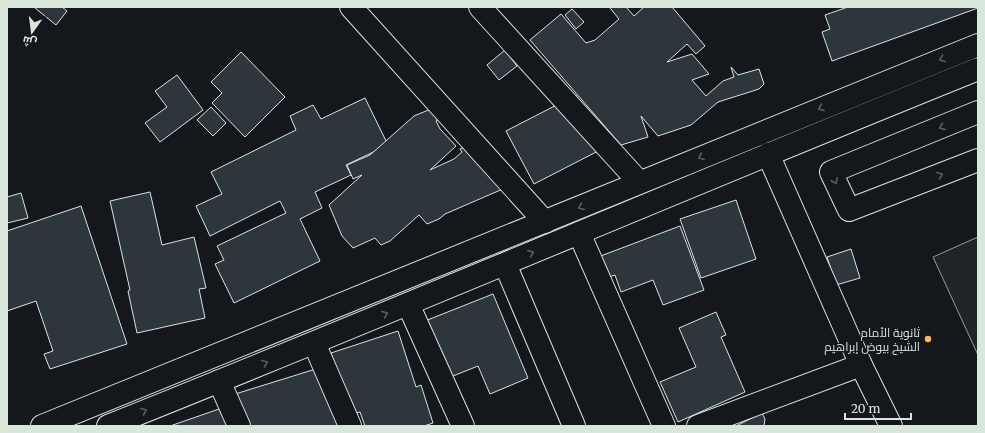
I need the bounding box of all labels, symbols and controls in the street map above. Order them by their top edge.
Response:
north arrow [12,12,52,52]
text: ش [21,33,38,50]
one-way arrow [938,54,945,62]
one-way arrow [818,103,826,111]
one-way arrow [938,122,946,130]
one-way arrow [697,153,704,161]
one-way arrow [936,171,943,179]
one-way arrow [830,176,838,184]
one-way arrow [577,202,584,210]
one-way arrow [526,250,534,258]
one-way arrow [381,310,388,318]
place label: ثانوية الأمام الشيخ بيوض إبراهيم [824,325,921,355]
marker: ثانوية الأمام الشيخ بيوض إبراهيم [923,334,933,344]
one-way arrow [260,360,268,368]
scale bar [845,395,911,421]
text: 20 m [851,401,880,416]
one-way arrow [140,408,147,416]

